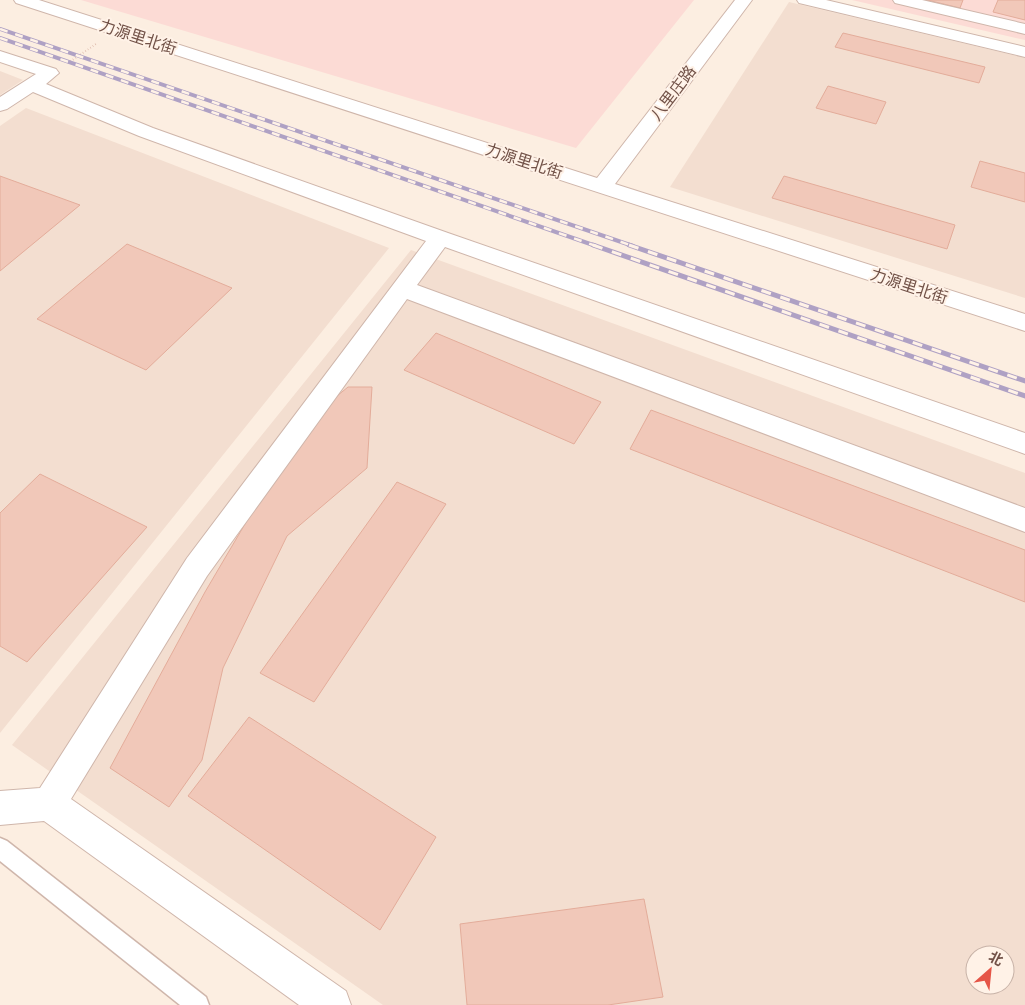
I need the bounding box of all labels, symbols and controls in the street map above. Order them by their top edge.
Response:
street label: 力源里北街 [96,14,180,60]
street label: 八里庄路 [645,61,701,125]
street label: 力源里北街 [482,138,566,184]
street label: 力源里北街 [867,263,951,309]
north arrow [965,945,1015,995]
text: 北 [985,946,1007,971]

